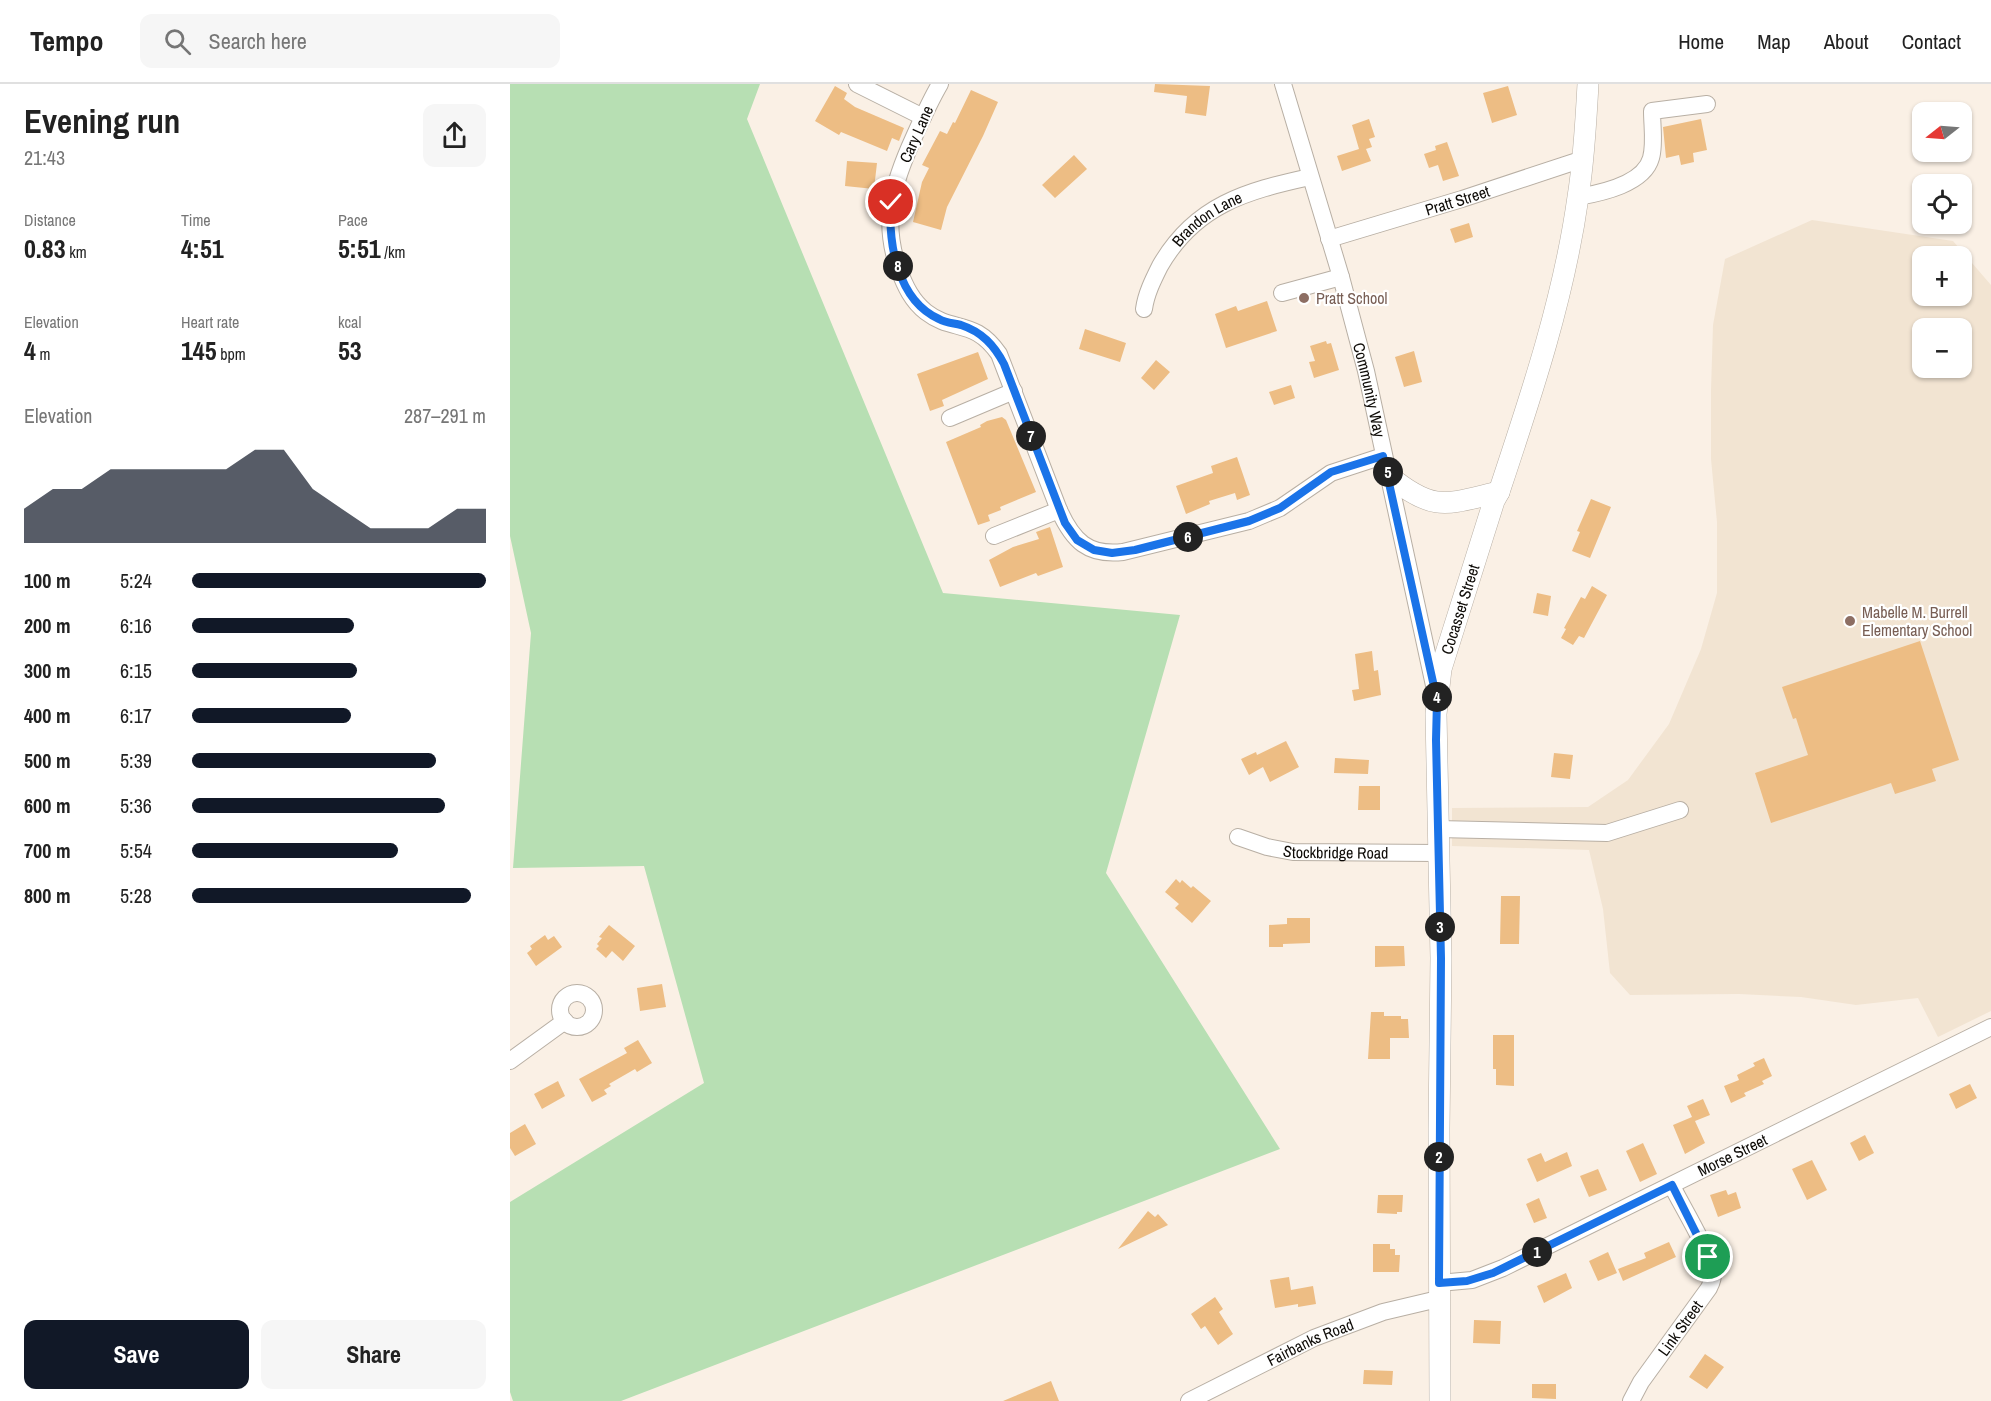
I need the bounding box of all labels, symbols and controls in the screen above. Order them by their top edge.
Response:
search box [140,14,560,68]
text: Tempo [30,22,104,60]
icon: search [161,25,194,58]
text: Search here [209,26,307,56]
text: Home [1678,27,1724,56]
text: Map [1757,27,1791,56]
text: About [1824,27,1869,56]
text: Contact [1902,27,1961,56]
text: Evening run [24,99,180,143]
street label: Cary Lane [894,102,938,166]
north arrow [1912,102,1972,162]
map controls [1912,102,1972,378]
button: share [423,104,486,167]
text: 21:43 [24,144,65,171]
button: locate [1912,174,1972,234]
pin [865,176,916,227]
street label: Pratt Street [1422,180,1493,221]
icon: check [874,185,907,218]
street label: Brandon Lane [1167,186,1245,251]
text: Distance [24,209,76,231]
text: Time [181,209,211,231]
text: Pace [338,209,368,231]
text: 0.83 [24,231,66,266]
text: 4:51 [181,231,224,266]
text: 5:51 [338,231,381,266]
text: km [66,241,87,263]
text: /km [381,241,405,263]
button: + [1912,246,1972,306]
pin: 8 [883,251,913,281]
text: 8 [894,255,902,277]
place label: Pratt School [1316,287,1388,309]
marker: Pratt School [1297,291,1311,305]
text: Elevation [24,311,79,333]
text: Heart rate [181,311,239,333]
text: kcal [338,311,361,333]
button: − [1912,318,1972,378]
text: 4 [24,333,36,368]
text: 145 [181,333,217,368]
text: 53 [338,333,362,368]
street label: Community Way [1348,340,1391,440]
text: m [36,343,50,365]
text: bpm [217,343,246,365]
text: Elevation [24,402,92,429]
text: 287–291 m [404,402,486,429]
pin: 7 [1016,421,1046,451]
text: 7 [1027,425,1035,447]
pin: 5 [1373,457,1403,487]
text: 5 [1384,461,1392,483]
pin: 6 [1173,522,1203,552]
text: 6 [1184,526,1192,548]
street label: Cocasset Street [1435,561,1484,657]
text: 100 m [24,567,71,594]
text: 5:24 [120,567,152,594]
place label: Mabelle M. Burrell Elementary School [1862,601,1972,641]
text: 200 m [24,612,71,639]
text: 6:16 [120,612,152,639]
marker: Mabelle M. Burrell Elementary School [1843,614,1857,628]
text: 300 m [24,657,71,684]
text: 6:15 [120,657,152,684]
pin: 4 [1422,682,1452,712]
text: 4 [1433,686,1441,708]
text: 400 m [24,702,71,729]
text: 6:17 [120,702,152,729]
text: 500 m [24,747,71,774]
text: 5:39 [120,747,152,774]
text: 600 m [24,792,71,819]
text: 5:36 [120,792,152,819]
text: 700 m [24,837,71,864]
text: 5:54 [120,837,152,864]
street label: Stockbridge Road [1281,839,1388,864]
text: 800 m [24,882,71,909]
text: 5:28 [120,882,152,909]
pin: 3 [1425,912,1455,942]
text: 3 [1436,916,1444,938]
street label: Morse Street [1694,1128,1771,1181]
pin: 2 [1424,1142,1454,1172]
text: 2 [1435,1146,1443,1168]
pin [1682,1231,1733,1282]
pin: 1 [1522,1237,1552,1267]
icon: arrive [1691,1240,1724,1273]
text: 1 [1533,1241,1541,1263]
street label: Link Street [1652,1296,1708,1360]
street label: Fairbanks Road [1263,1313,1357,1371]
button: Save [24,1320,249,1389]
button: Share [261,1320,486,1389]

